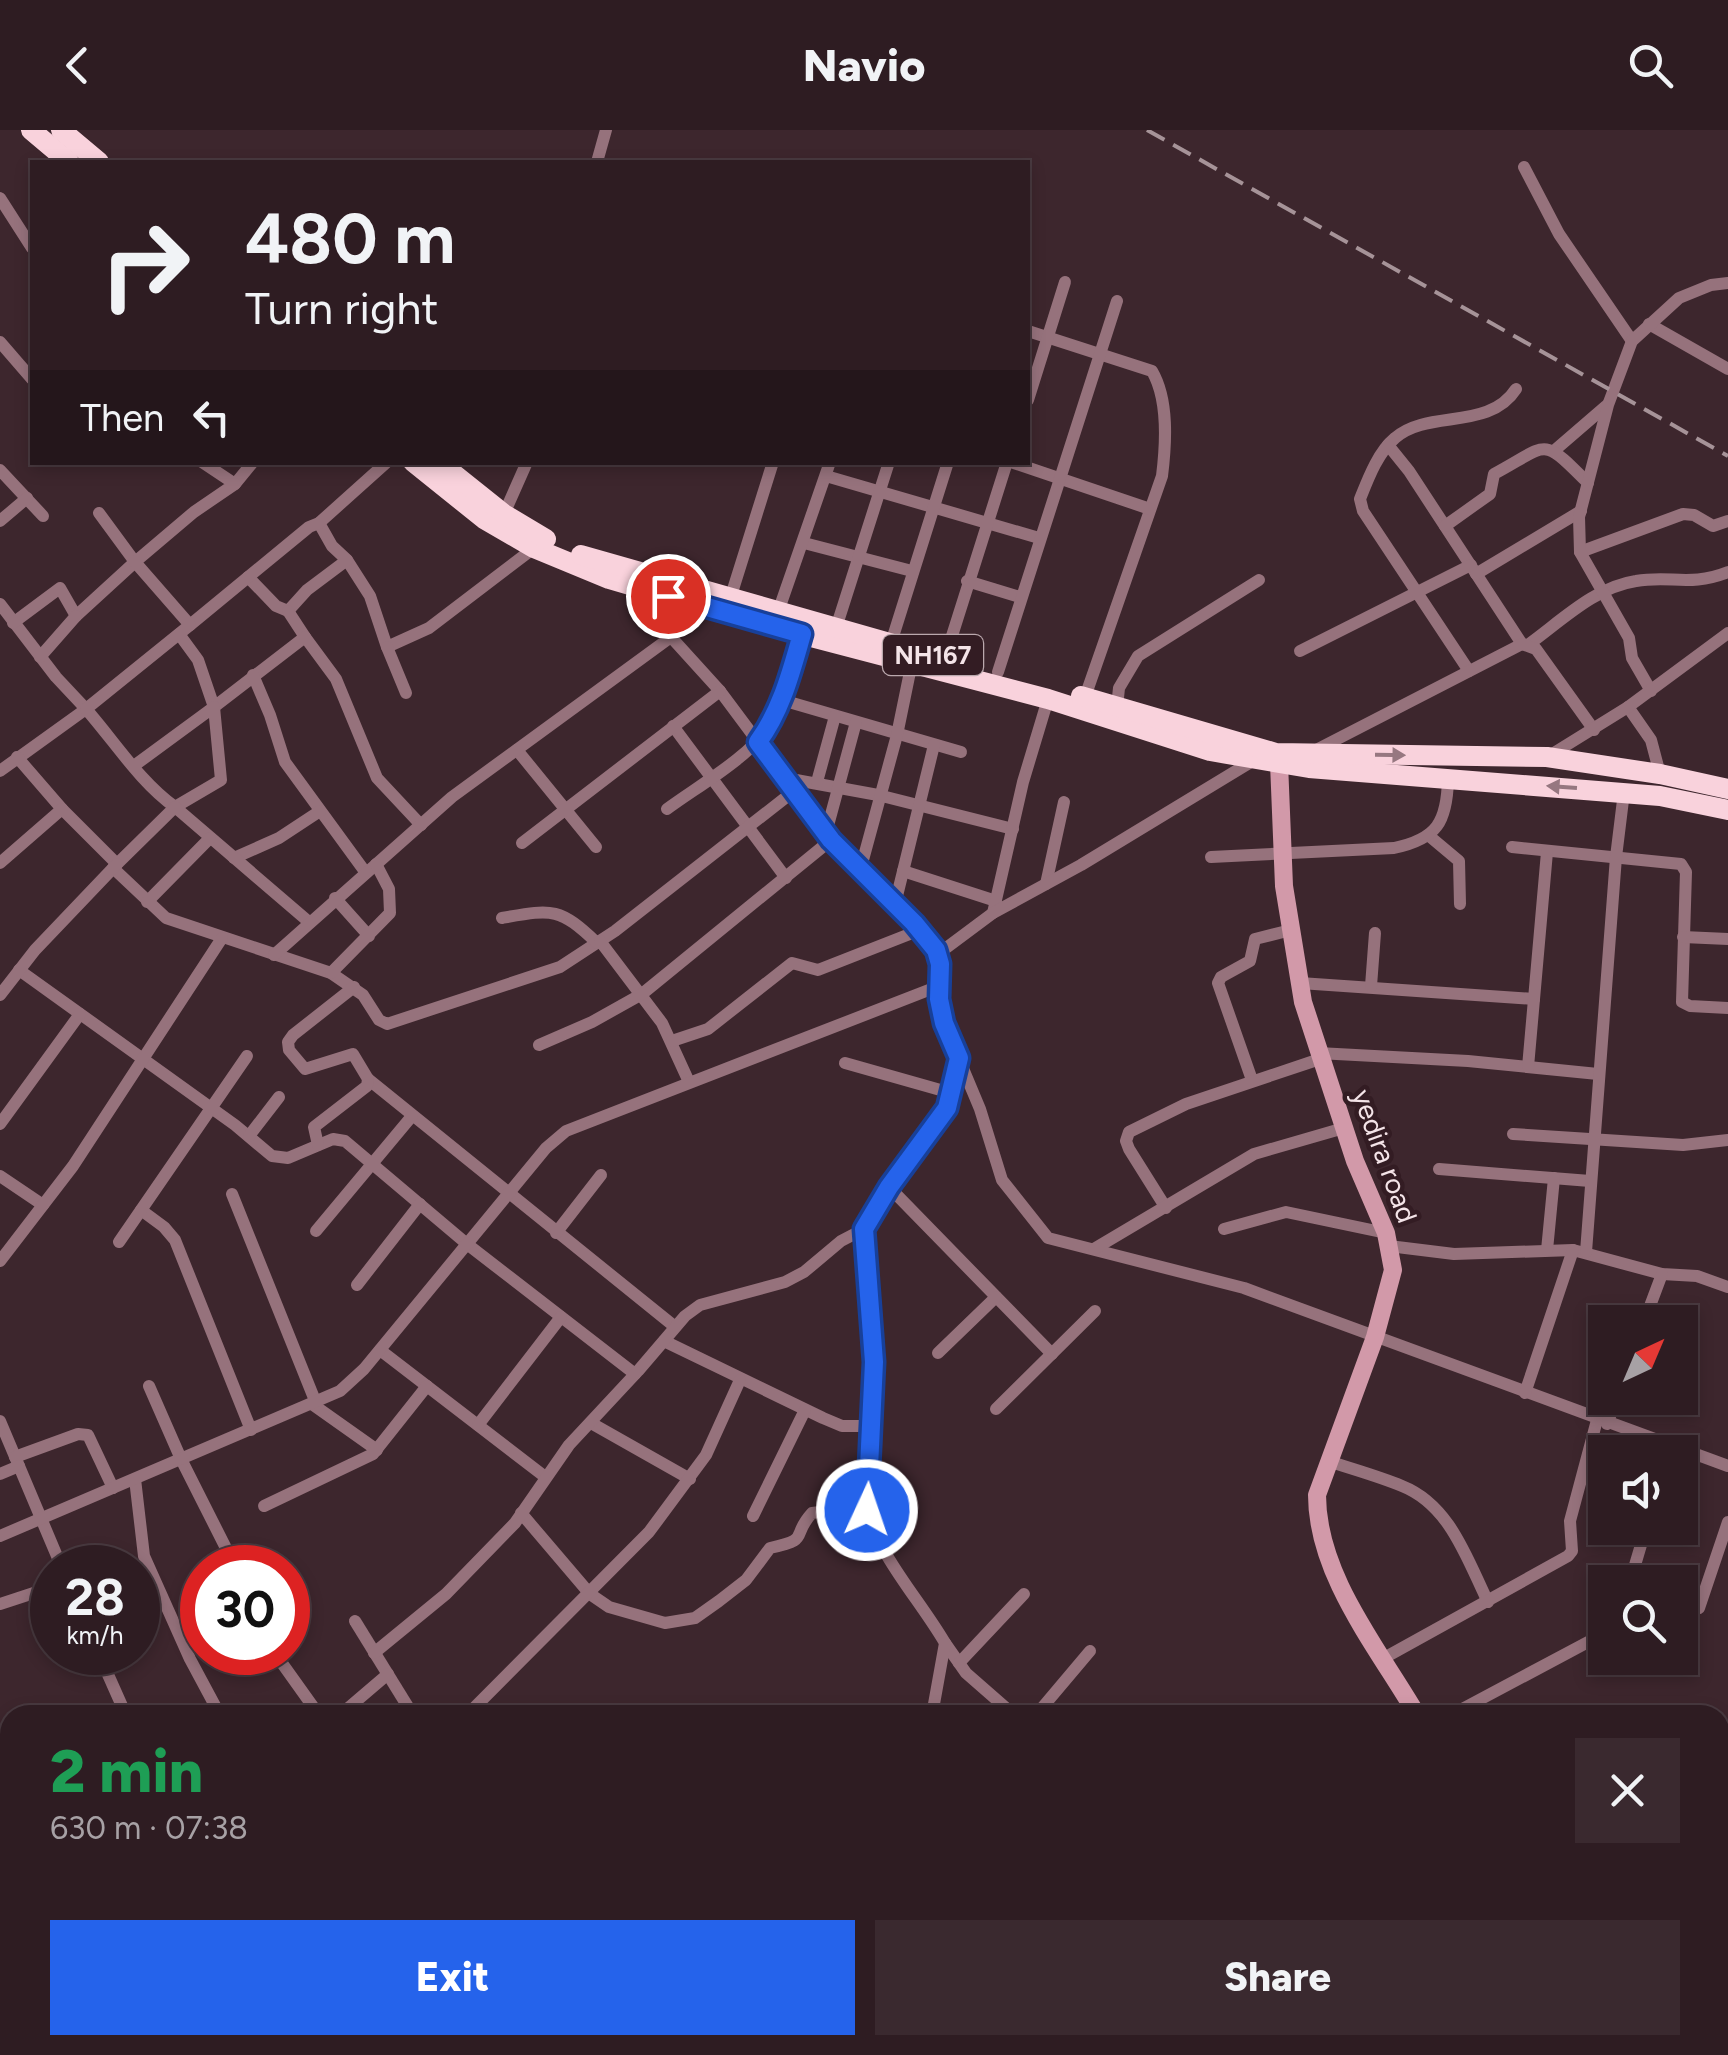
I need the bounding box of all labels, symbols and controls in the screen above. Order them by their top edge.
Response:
icon: back [50,38,105,93]
text: Navio [803,38,925,92]
icon: search [1623,38,1678,93]
text: 480 m [245,196,455,281]
icon: right [80,200,210,330]
text: Turn right [245,281,438,335]
icon: left [184,390,239,445]
text: Then [80,395,164,441]
pin [626,554,711,639]
icon: arrive [641,569,696,624]
road number: NH167 [883,635,983,675]
one-way arrow [1375,748,1407,764]
one-way arrow [1546,779,1578,795]
street label: yedira road [1345,1085,1425,1227]
north arrow [1588,1305,1698,1415]
map controls [1588,1305,1698,1675]
button: sound [1588,1435,1698,1545]
position arrow [815,1458,919,1562]
speed limit sign: 30 [180,1545,310,1675]
button: search [1588,1565,1698,1675]
text: 28 [65,1567,125,1628]
text: km/h [66,1620,124,1650]
text: 2 min [50,1735,203,1807]
button: close [1575,1738,1680,1843]
text: 630 m · 07:38 [50,1809,248,1847]
button: Exit [50,1920,855,2035]
button: Share [875,1920,1680,2035]

